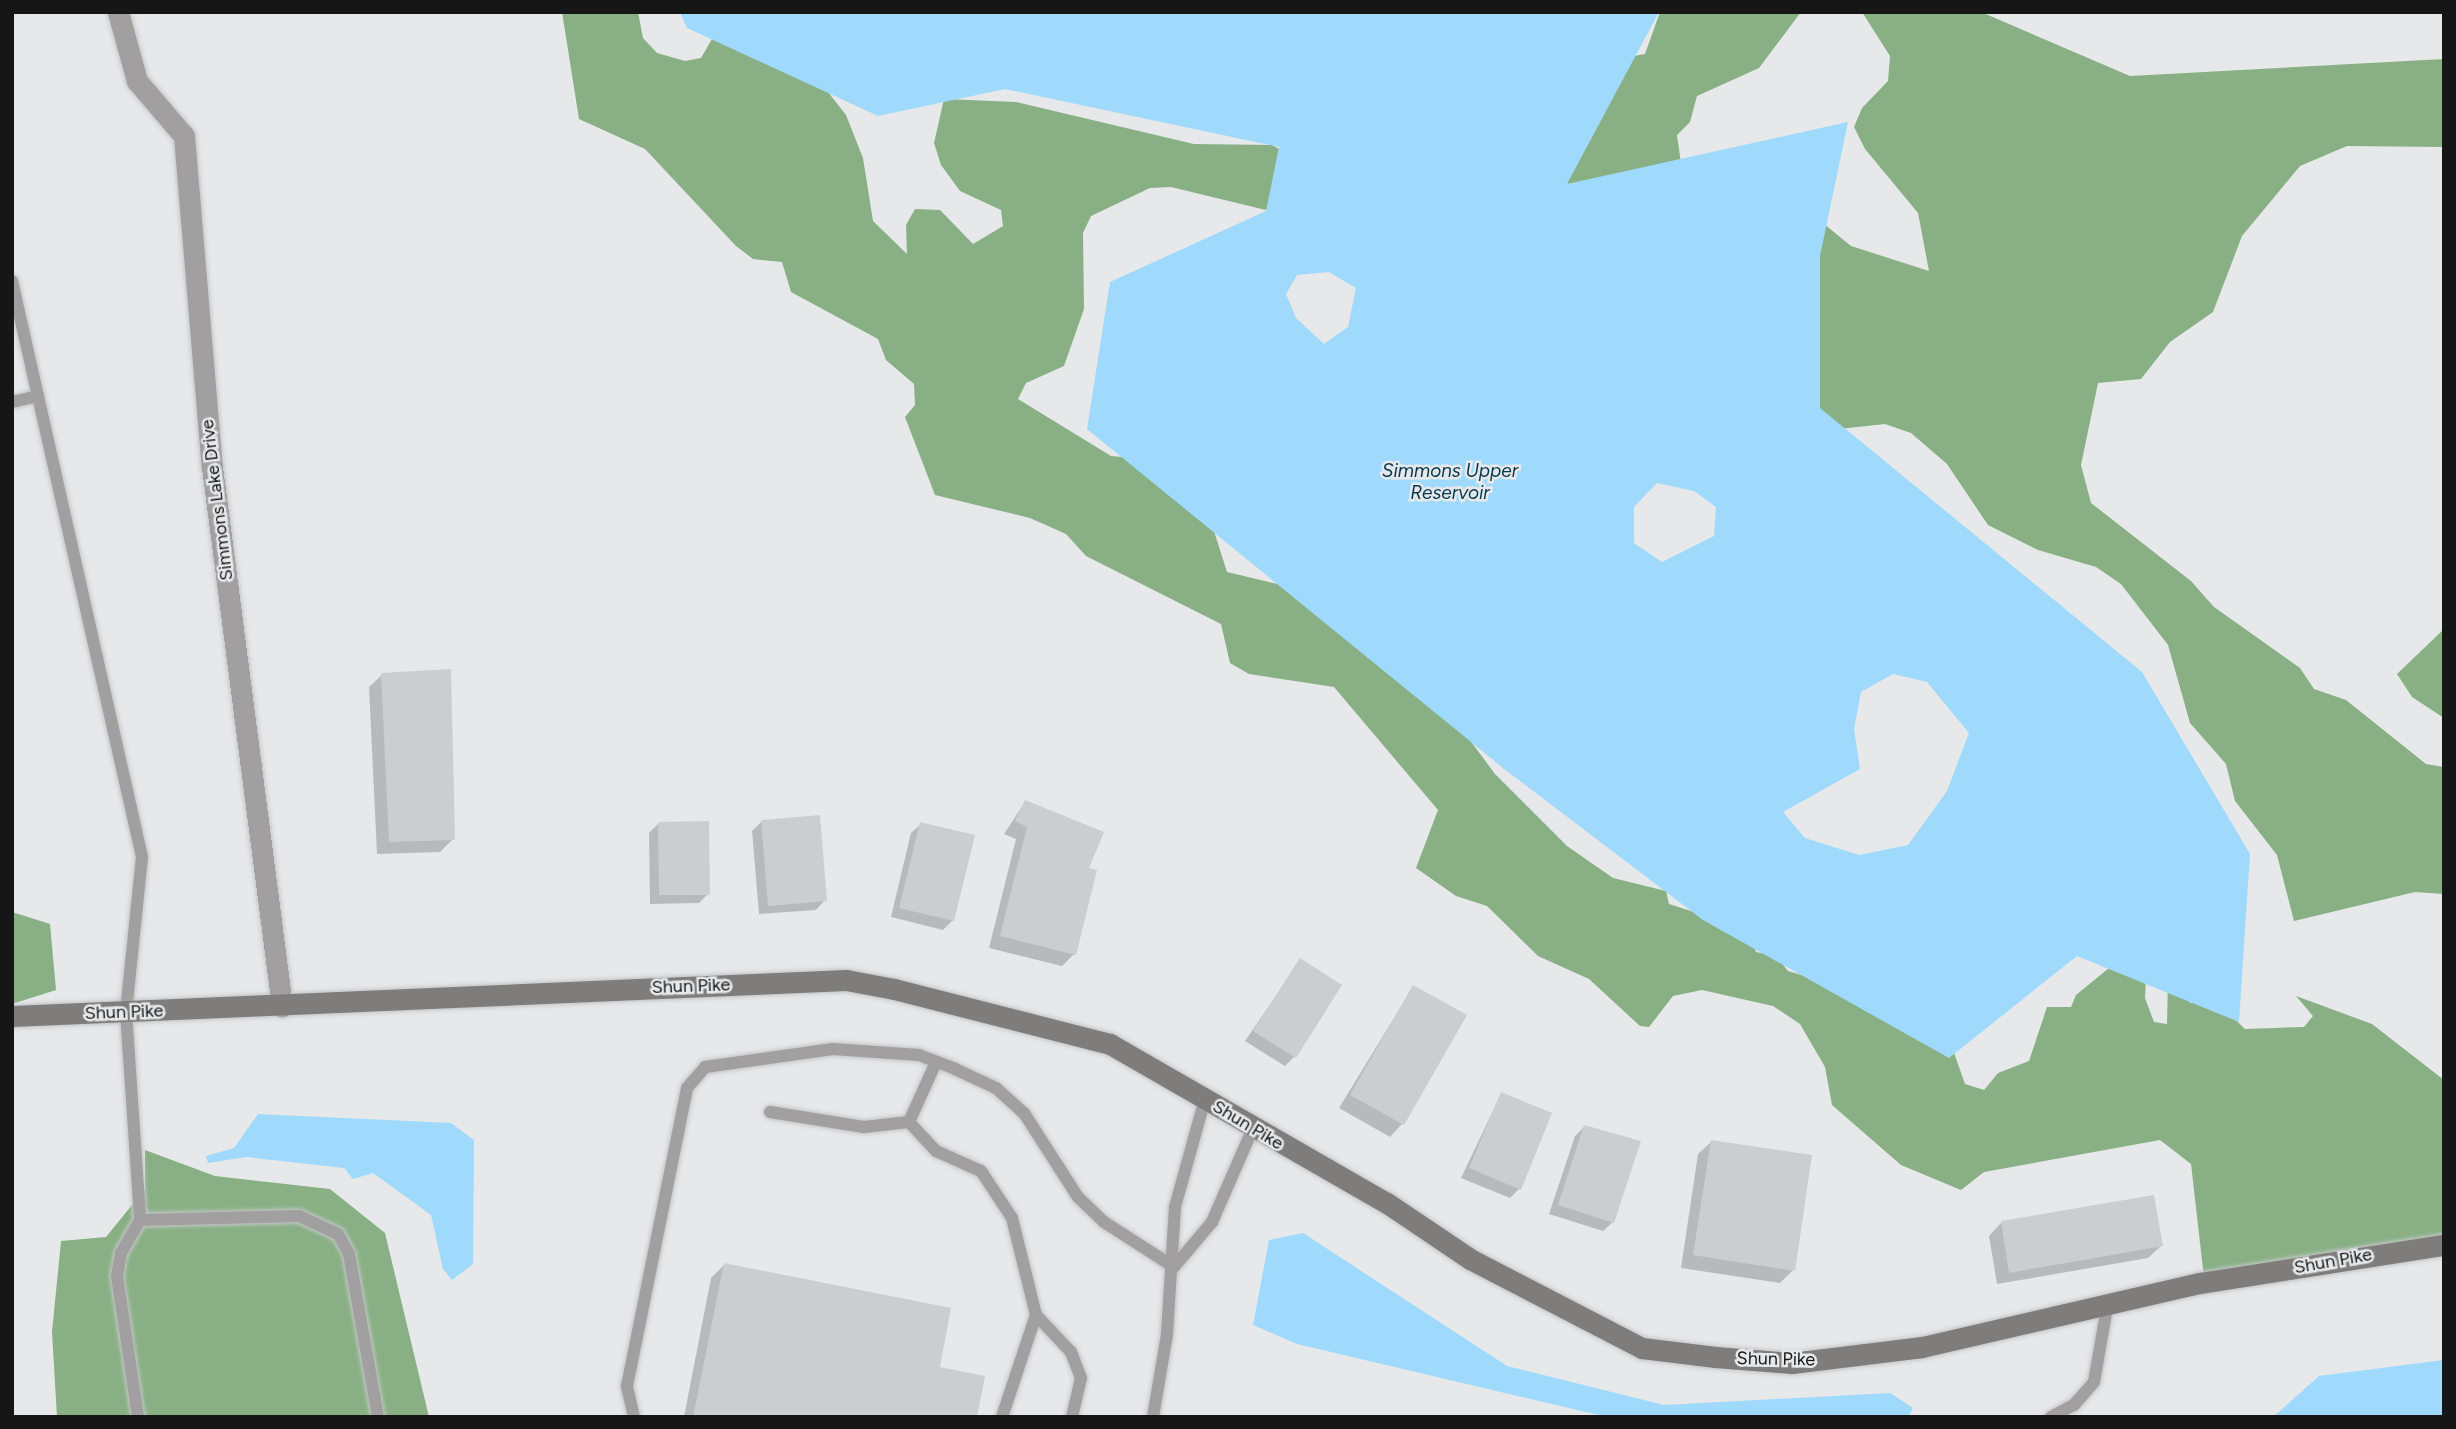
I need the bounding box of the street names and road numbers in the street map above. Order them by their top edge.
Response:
street label: Simmons Lake Drive [196,418,238,582]
street label: Shun Pike [651,974,731,998]
street label: Shun Pike [84,1000,164,1024]
street label: Shun Pike [1209,1096,1287,1154]
street label: Shun Pike [2292,1244,2374,1278]
street label: Shun Pike [1737,1348,1815,1370]

